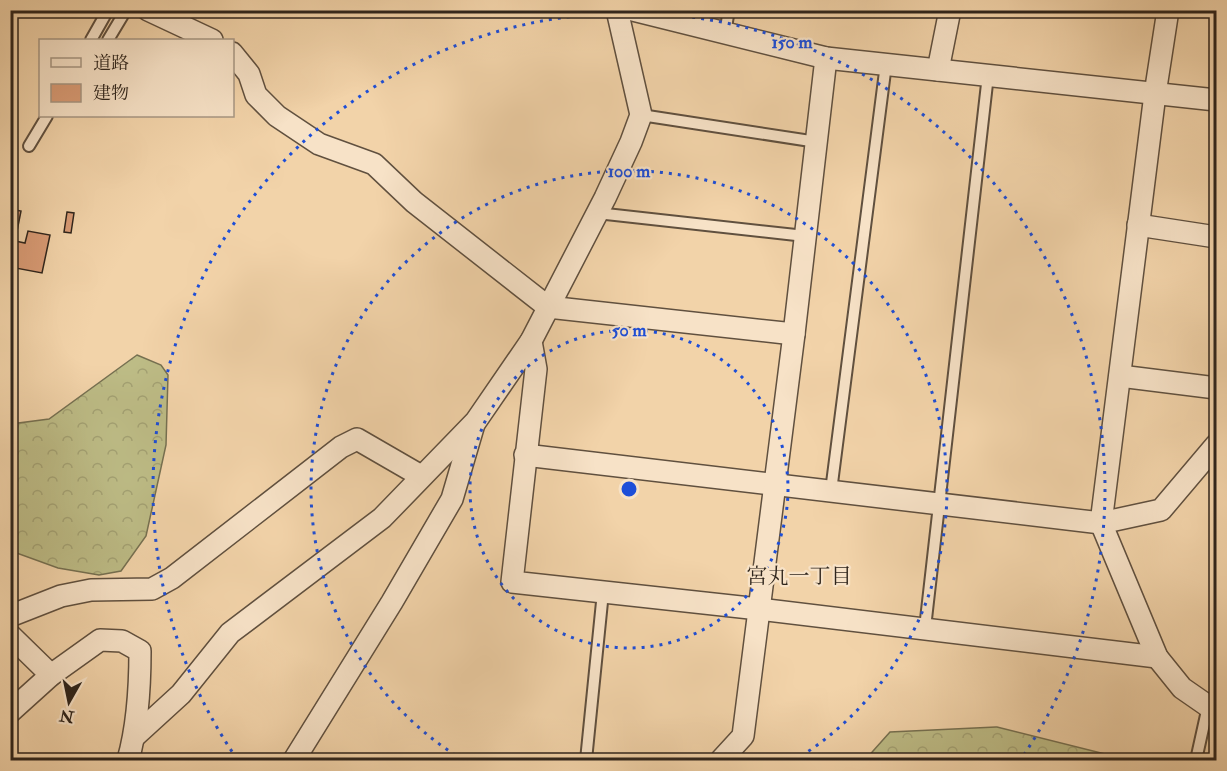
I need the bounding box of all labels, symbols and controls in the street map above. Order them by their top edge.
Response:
text: 150 m [771,31,814,54]
legend [39,39,234,117]
text: 道路 [93,52,129,75]
text: 建物 [93,82,129,105]
text: 100 m [608,160,651,183]
text: 50 m [612,319,647,342]
centre of rings [619,479,639,499]
district label: 宮丸一丁目 [747,563,852,590]
north arrow [39,672,99,732]
text: N [58,705,76,727]

